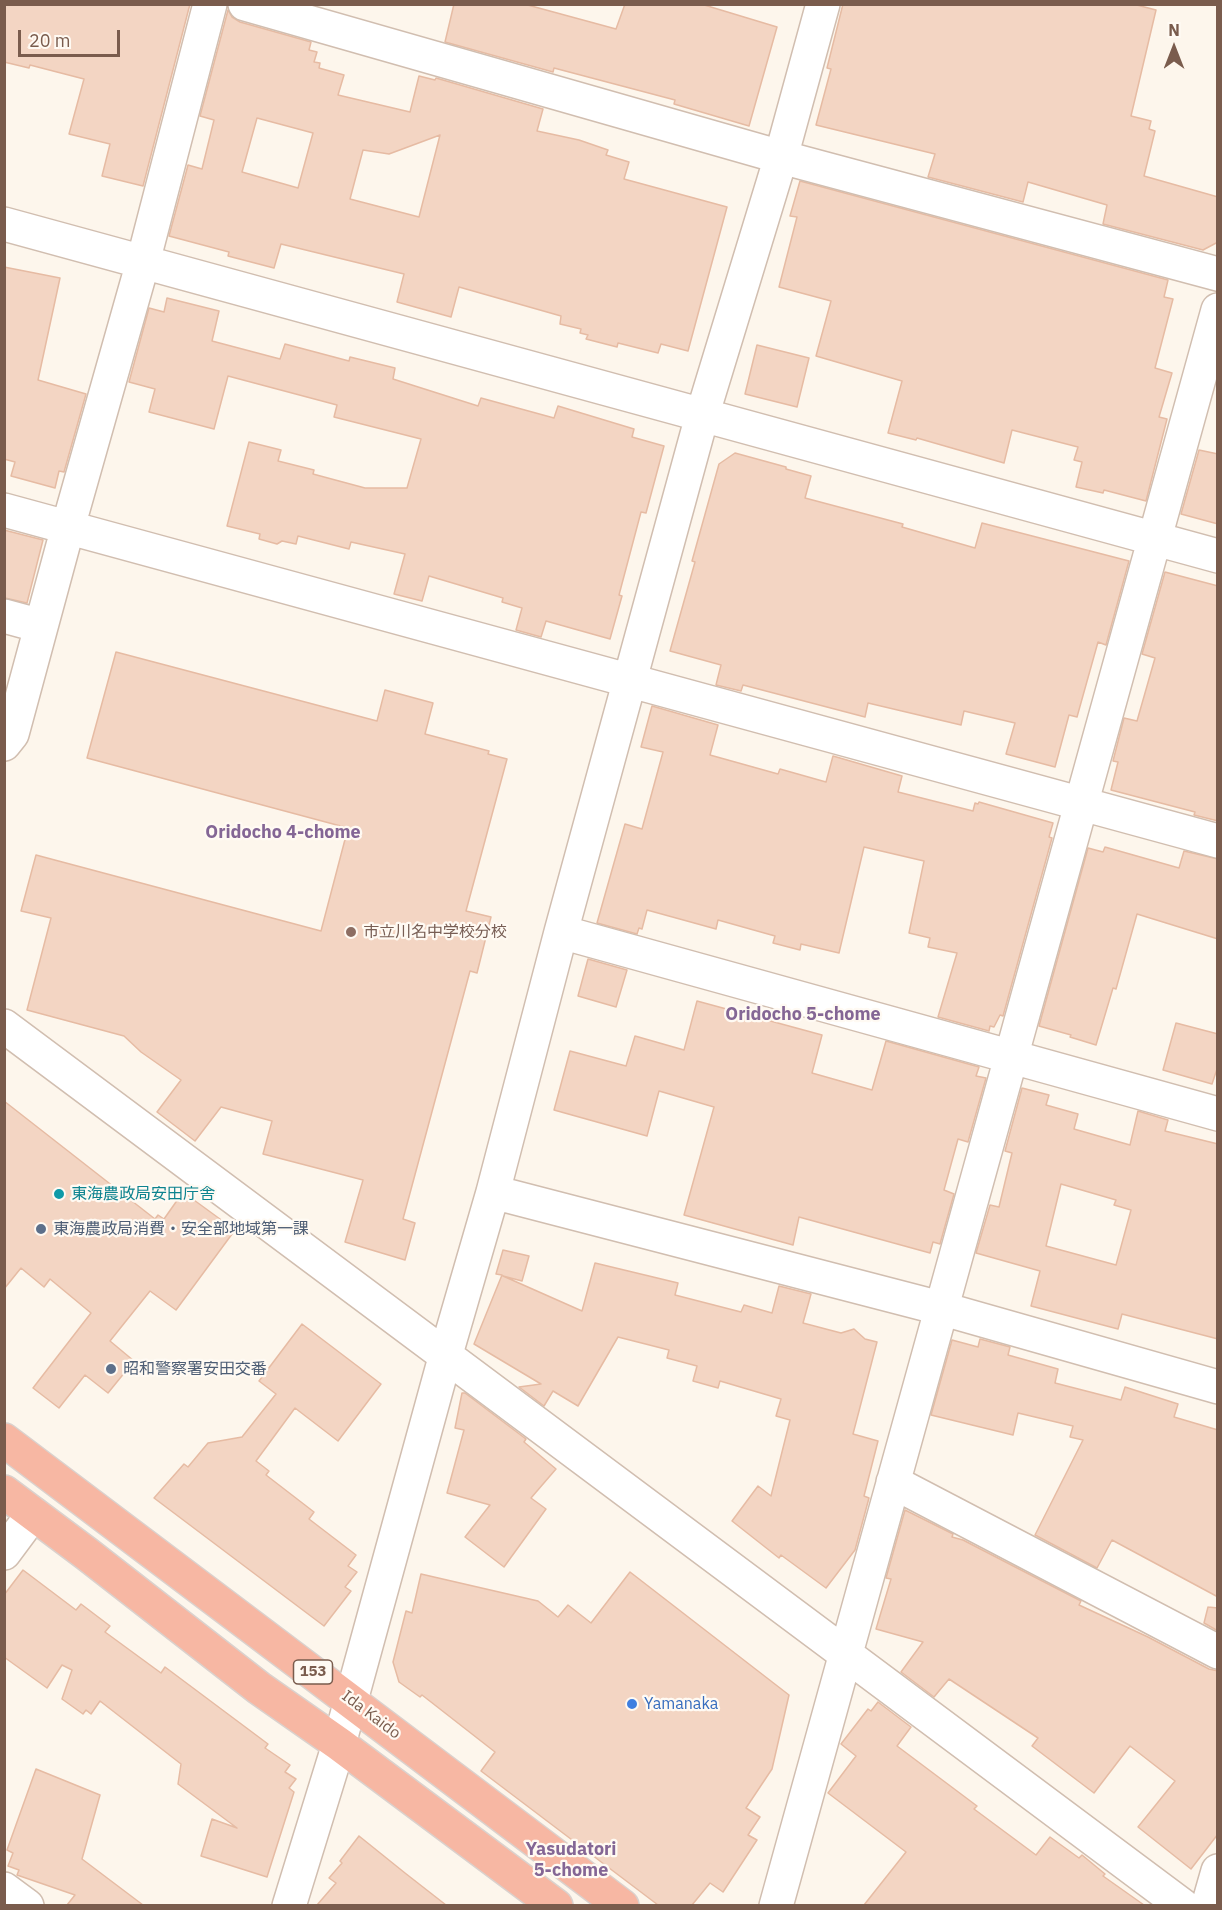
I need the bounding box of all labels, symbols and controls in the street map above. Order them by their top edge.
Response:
scale bar [21,18,123,56]
north arrow [1144,18,1204,78]
text: N [1168,20,1180,40]
text: 20 m [29,29,71,52]
district label: Oridocho 4-chome [205,822,361,844]
place label: 市立川名中学校分校 [363,922,507,942]
marker: 市立川名中学校分校 [344,925,358,939]
district label: Oridocho 5-chome [725,1004,881,1026]
place label: 東海農政局安田庁舎 [71,1184,215,1204]
marker: 東海農政局安田庁舎 [52,1187,66,1201]
place label: 東海農政局消費・安全部地域第一課 [53,1219,309,1239]
marker: 東海農政局消費・安全部地域第一課 [34,1222,48,1236]
place label: 昭和警察署安田交番 [123,1359,267,1379]
marker: 昭和警察署安田交番 [104,1362,118,1376]
road number: 153 [294,1660,332,1684]
street label: Ida Kaido [338,1687,404,1743]
place label: Yamanaka [644,1694,718,1714]
marker: Yamanaka [625,1697,639,1711]
district label: Yasudatori 5-chome [525,1839,617,1882]

